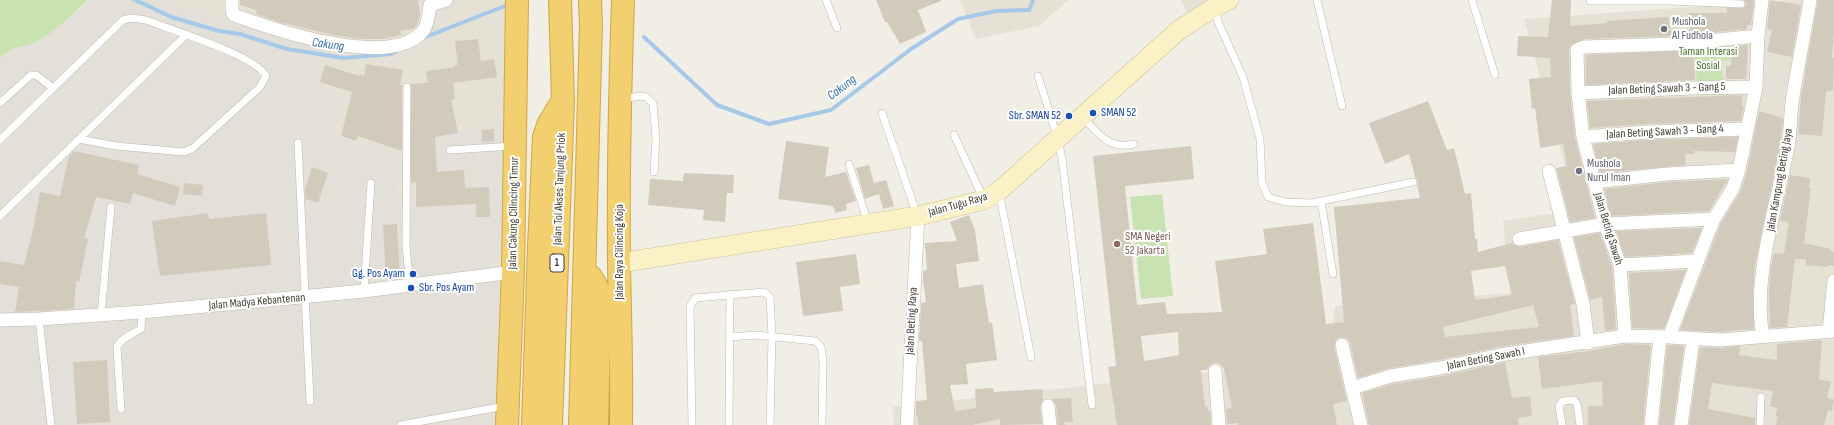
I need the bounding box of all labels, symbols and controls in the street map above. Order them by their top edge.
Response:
place label: Mushola Al Fudhola [1672,15,1713,43]
marker: Mushola Al Fudhola [1659,24,1669,34]
water label: Cakung [311,35,345,55]
park label: Taman Interasi Sosial [1679,45,1737,73]
water label: Cakung [824,72,860,104]
street label: Jalan Beting Sawah 3 - Gang 5 [1608,80,1726,98]
place label: SMAN 52 [1101,106,1136,120]
marker: SMAN 52 [1088,108,1098,118]
place label: Sbr. SMAN 52 [1009,109,1061,123]
marker: Sbr. SMAN 52 [1064,111,1074,121]
street label: Jalan Beting Sawah 3 - Gang 4 [1606,122,1724,142]
street label: Jalan Kampung Beting Jaya [1764,127,1796,233]
street label: Jalan Tol Akses Tanjung Priok [551,133,569,245]
street label: Jalan Cakung Cilincing Timur [506,157,522,269]
place label: Mushola Nurul Iman [1587,157,1631,185]
marker: Mushola Nurul Iman [1574,166,1584,176]
street label: Jalan Tugu Raya [927,190,989,220]
street label: Jalan Beting Sawah [1590,191,1626,267]
street label: Jalan Raya Cilincing Koja [613,204,627,300]
place label: SMA Negeri 52 Jakarta [1125,230,1170,258]
marker: SMA Negeri 52 Jakarta [1112,239,1122,249]
road number: 1 [550,254,564,272]
place label: Gg. Pos Ayam [352,267,405,281]
marker: Gg. Pos Ayam [408,269,418,279]
place label: Sbr. Pos Ayam [419,281,474,295]
marker: Sbr. Pos Ayam [406,283,416,293]
street label: Jalan Beting Raya [903,287,921,355]
street label: Jalan Madya Kebantenan [208,291,306,313]
street label: Jalan Beting Sawah I [1446,344,1526,374]

